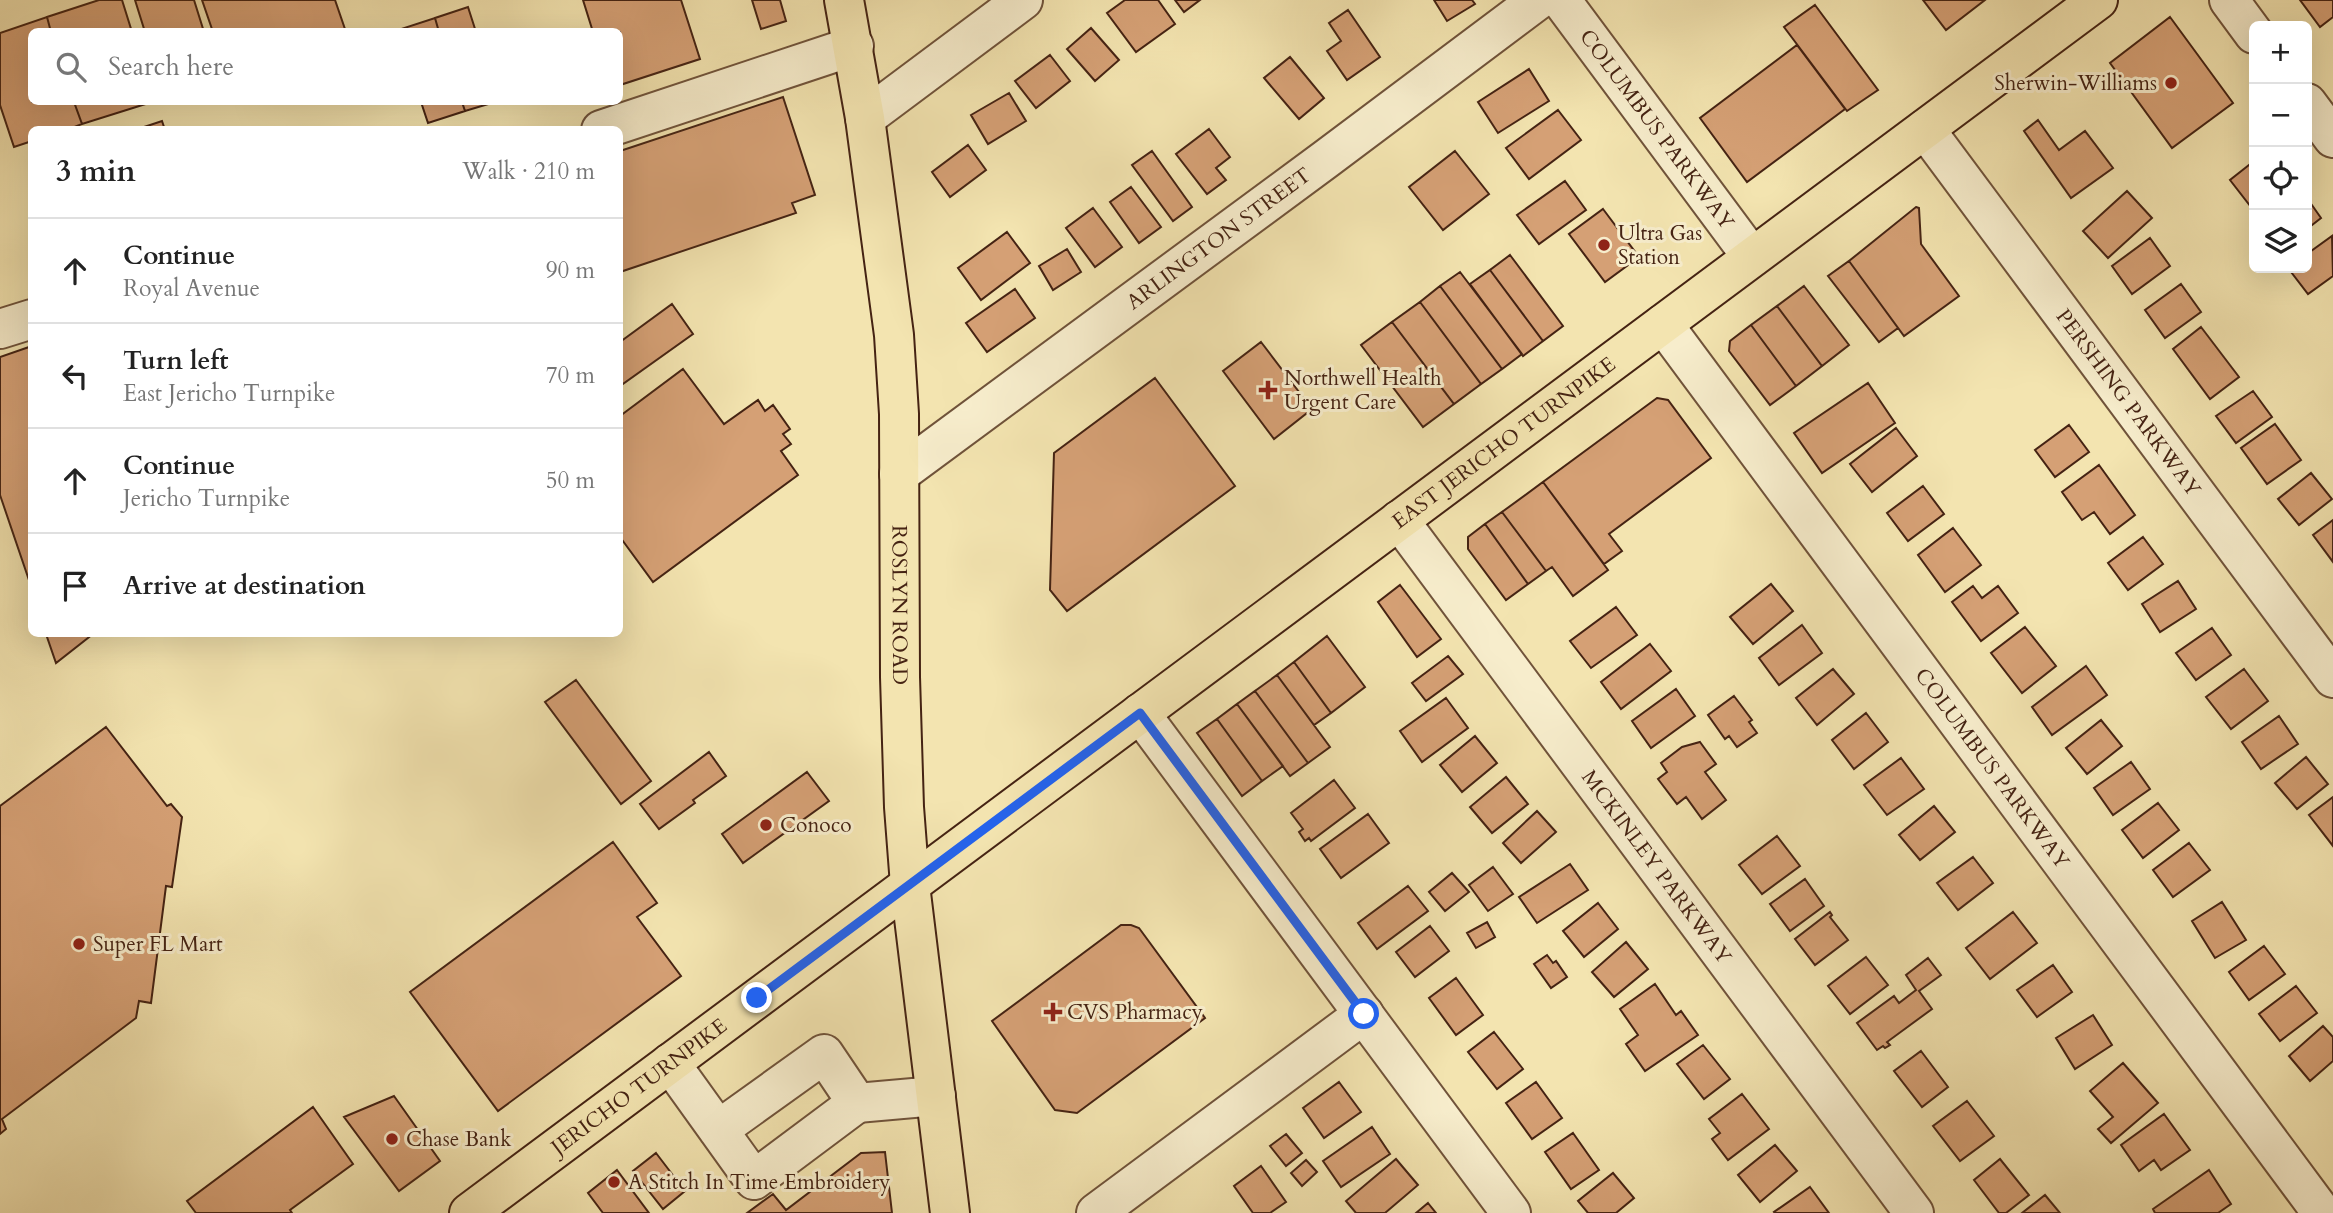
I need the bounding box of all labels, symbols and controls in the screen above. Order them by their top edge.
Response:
map controls [2249,21,2312,273]
button: + [2249,21,2312,84]
street label: COLUMBUS PARKWAY [1573,23,1741,236]
search box [28,28,623,105]
icon: search [52,48,90,86]
text: Search here [108,49,234,84]
place label: Sherwin-Williams [1994,69,2157,98]
marker: Sherwin-Williams [2163,75,2179,91]
button: − [2249,84,2312,147]
button: locate [2249,147,2312,210]
text: 3 min [56,151,136,192]
text: Walk · 210 m [462,156,595,187]
street label: ARLINGTON STREET [1120,160,1317,316]
button: layers [2249,210,2312,273]
place label: Ultra Gas Station [1618,219,1702,272]
marker: Ultra Gas Station [1596,237,1612,253]
text: Continue [123,238,235,273]
icon: ahead [56,252,94,290]
text: 90 m [546,255,595,286]
text: Royal Avenue [123,273,260,304]
street label: PERSHING PARKWAY [2049,303,2208,503]
text: Turn left [123,343,228,378]
street label: EAST JERICHO TURNPIKE [1386,350,1621,535]
icon: left [56,357,94,395]
text: 70 m [546,360,595,391]
place label: Northwell Health Urgent Care [1284,364,1442,417]
text: East Jericho Turnpike [123,378,336,409]
marker: Northwell Health Urgent Care [1258,380,1278,400]
text: Continue [123,448,235,483]
icon: ahead [56,462,94,500]
text: 50 m [546,465,595,496]
text: Jericho Turnpike [123,483,290,514]
street label: ROSLYN ROAD [885,525,915,685]
icon: arrive [56,567,94,605]
text: Arrive at destination [123,568,366,603]
street label: COLUMBUS PARKWAY [1908,662,2076,875]
street label: MCKINLEY PARKWAY [1575,764,1739,970]
place label: Conoco [780,811,852,840]
marker: Conoco [758,817,774,833]
place label: Super FL Mart [93,930,223,959]
marker: Super FL Mart [71,936,87,952]
route end [741,982,772,1013]
place label: CVS Pharmacy [1067,998,1203,1027]
route start [1348,998,1379,1029]
marker: CVS Pharmacy [1045,1004,1061,1020]
street label: JERICHO TURNPIKE [543,1011,733,1163]
place label: Chase Bank [406,1125,512,1154]
marker: Chase Bank [384,1131,400,1147]
place label: A Stitch In Time Embroidery [628,1168,890,1197]
marker: A Stitch In Time Embroidery [606,1174,622,1190]

